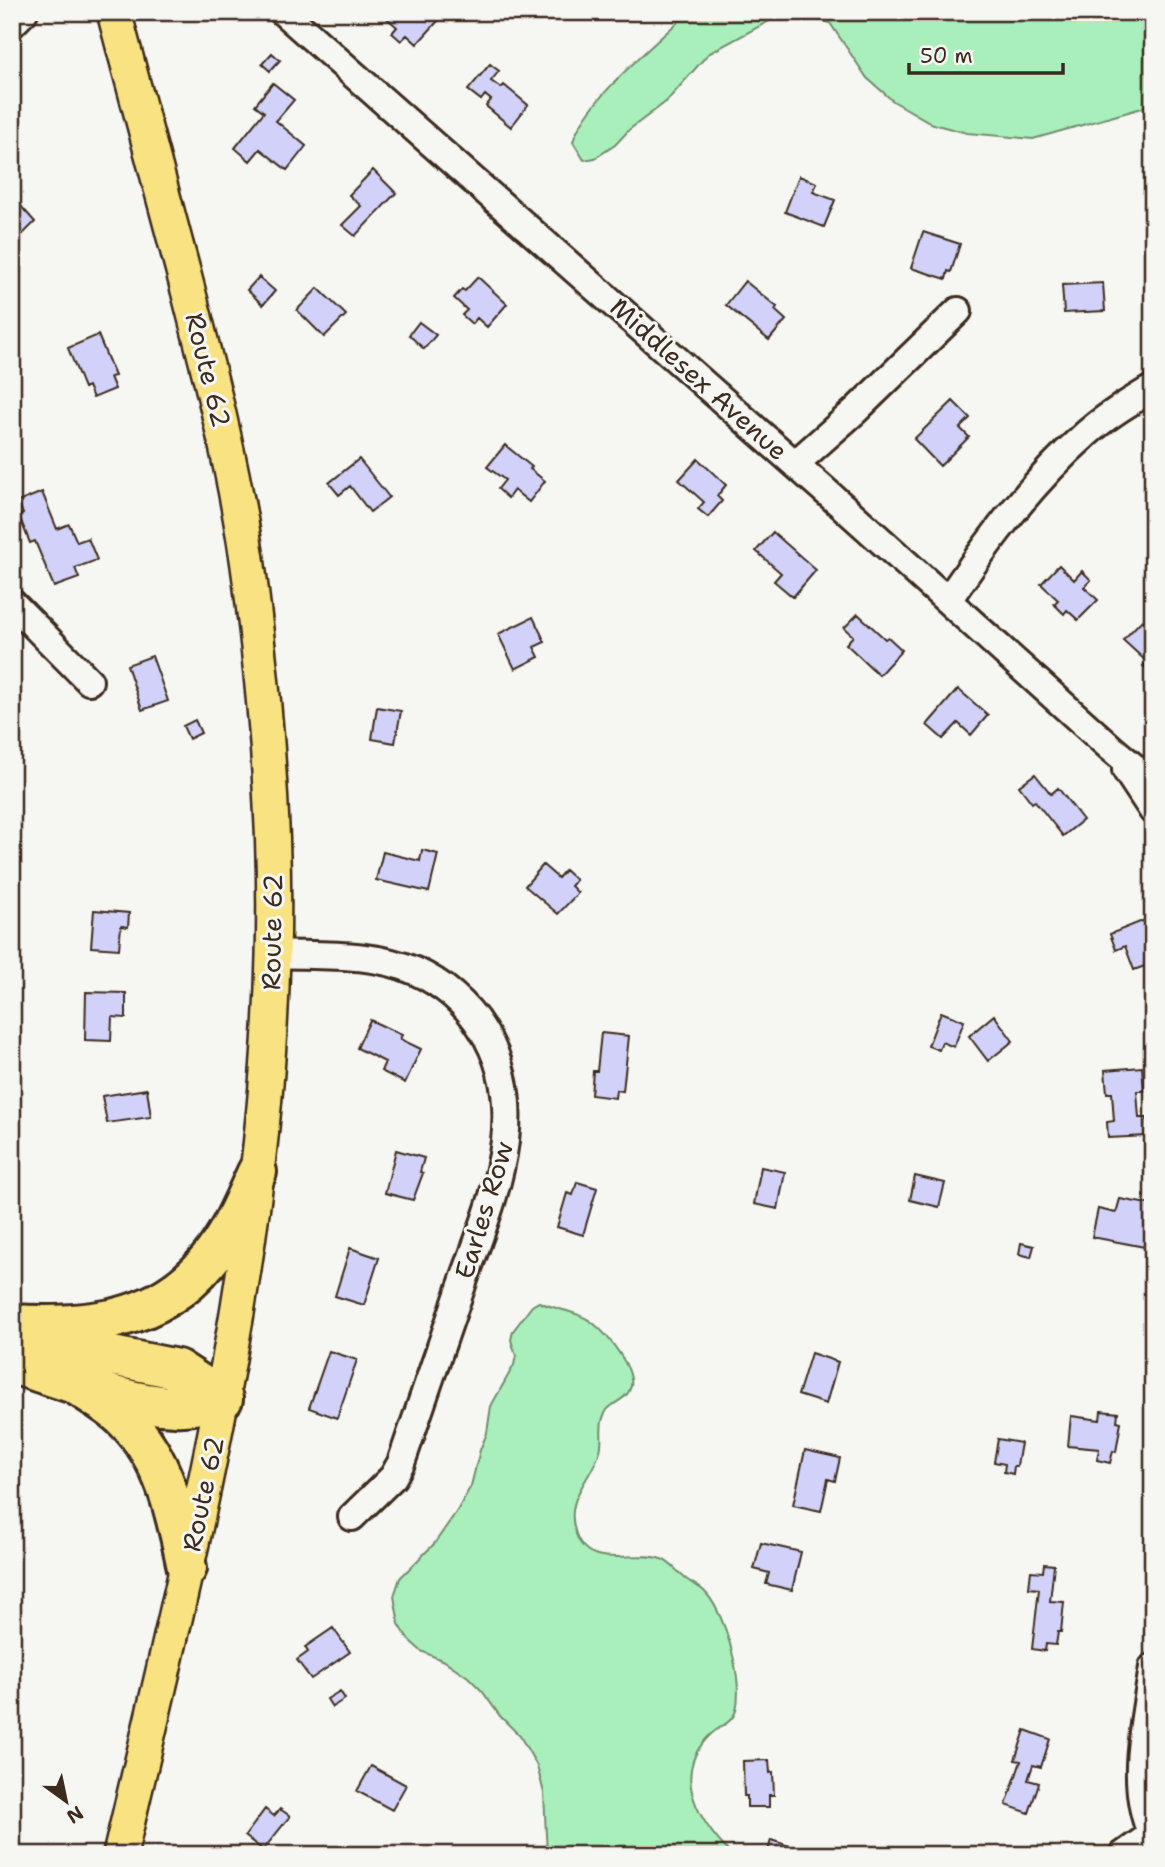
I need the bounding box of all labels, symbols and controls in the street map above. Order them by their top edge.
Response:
scale bar [909,32,1064,76]
text: 50 m [920,42,973,70]
street label: Middlesex Avenue [603,289,796,468]
street label: Route 62 [177,309,240,431]
street label: Route 62 [253,873,290,991]
street label: Earles Row [446,1137,521,1283]
street label: Route 62 [173,1433,232,1555]
north arrow [32,1766,102,1836]
text: N [62,1800,88,1829]

